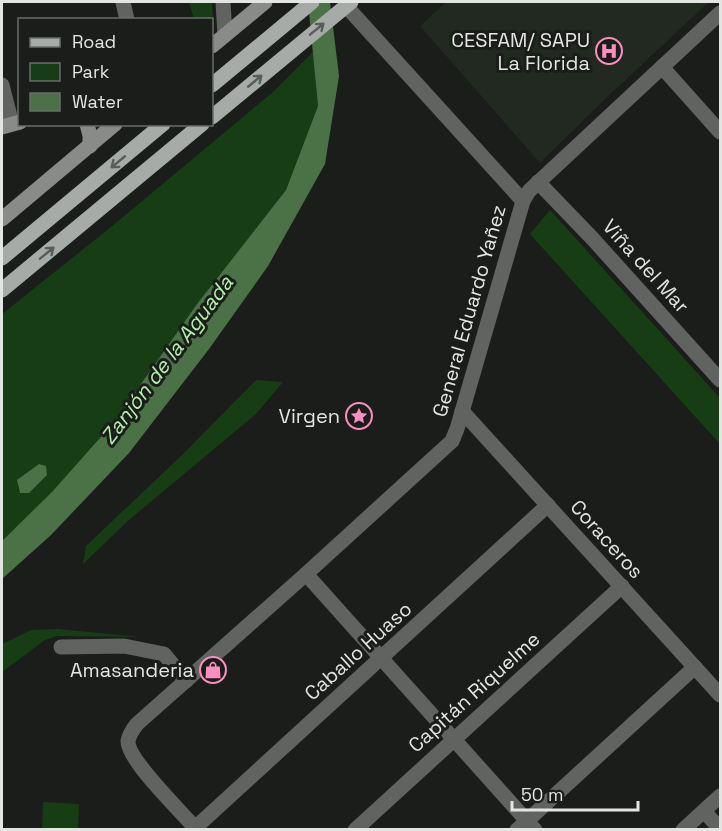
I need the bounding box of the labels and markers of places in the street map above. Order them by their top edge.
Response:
place label: CESFAM/ SAPU La Florida [451,27,590,76]
hospital icon: CESFAM/ SAPU La Florida [594,36,624,66]
place icon: Virgen [344,401,374,431]
place label: Virgen [279,403,340,429]
shop icon: Amasanderia [198,655,228,685]
place label: Amasanderia [70,657,194,683]

